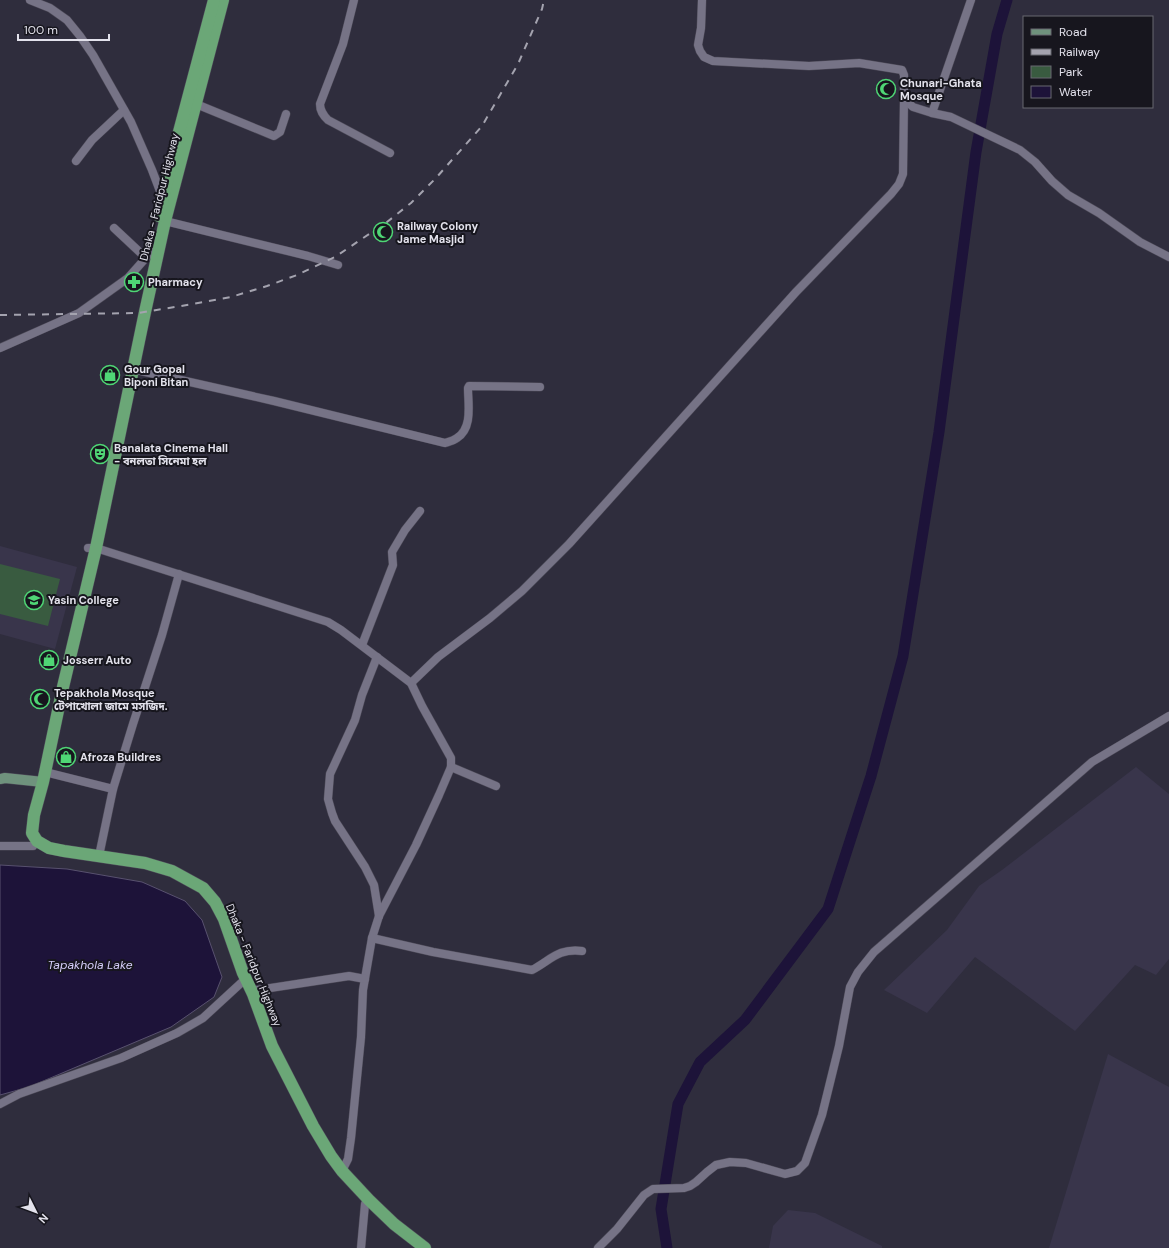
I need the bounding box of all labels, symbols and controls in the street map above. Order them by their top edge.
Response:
scale bar [18,16,109,42]
legend [1023,16,1153,108]
text: 100 m [24,22,58,38]
text: Road [1059,24,1087,40]
text: Railway [1059,44,1100,60]
text: Park [1059,64,1083,80]
place label: Chunari-Ghata Mosque [900,76,982,103]
mosque icon: Chunari-Ghata Mosque [875,78,897,100]
text: Water [1059,84,1093,100]
street label: Dhaka - Faridpur Highway [136,132,182,262]
place label: Railway Colony Jame Masjid [397,219,478,246]
mosque icon: Railway Colony Jame Masjid [372,221,394,243]
pharmacy icon: Pharmacy [123,271,145,293]
place label: Pharmacy [148,275,203,289]
place label: Gour Gopal Biponi Bitan [124,362,189,389]
shop icon: Gour Gopal Biponi Bitan [99,364,121,386]
place label: Banalata Cinema Hall - বনলতা সিনেমা হল [114,441,228,468]
theatre icon: Banalata Cinema Hall - বনলতা সিনেমা হল [89,443,111,465]
school or university icon: Yasin College [23,589,45,611]
place label: Yasin College [48,593,119,607]
shop icon: Josserr Auto [38,649,60,671]
place label: Josserr Auto [63,653,132,667]
place label: Tepakhola Mosque টেপাখোলা জামে মসজিদ. [54,686,168,713]
mosque icon: Tepakhola Mosque টেপাখোলা জামে মসজিদ. [29,688,51,710]
shop icon: Afroza Buildres [55,746,77,768]
place label: Afroza Buildres [80,750,161,764]
street label: Dhaka - Faridpur Highway [223,902,285,1028]
water label: Tapakhola Lake [47,957,133,973]
north arrow [16,1192,56,1232]
text: N [36,1211,51,1226]

